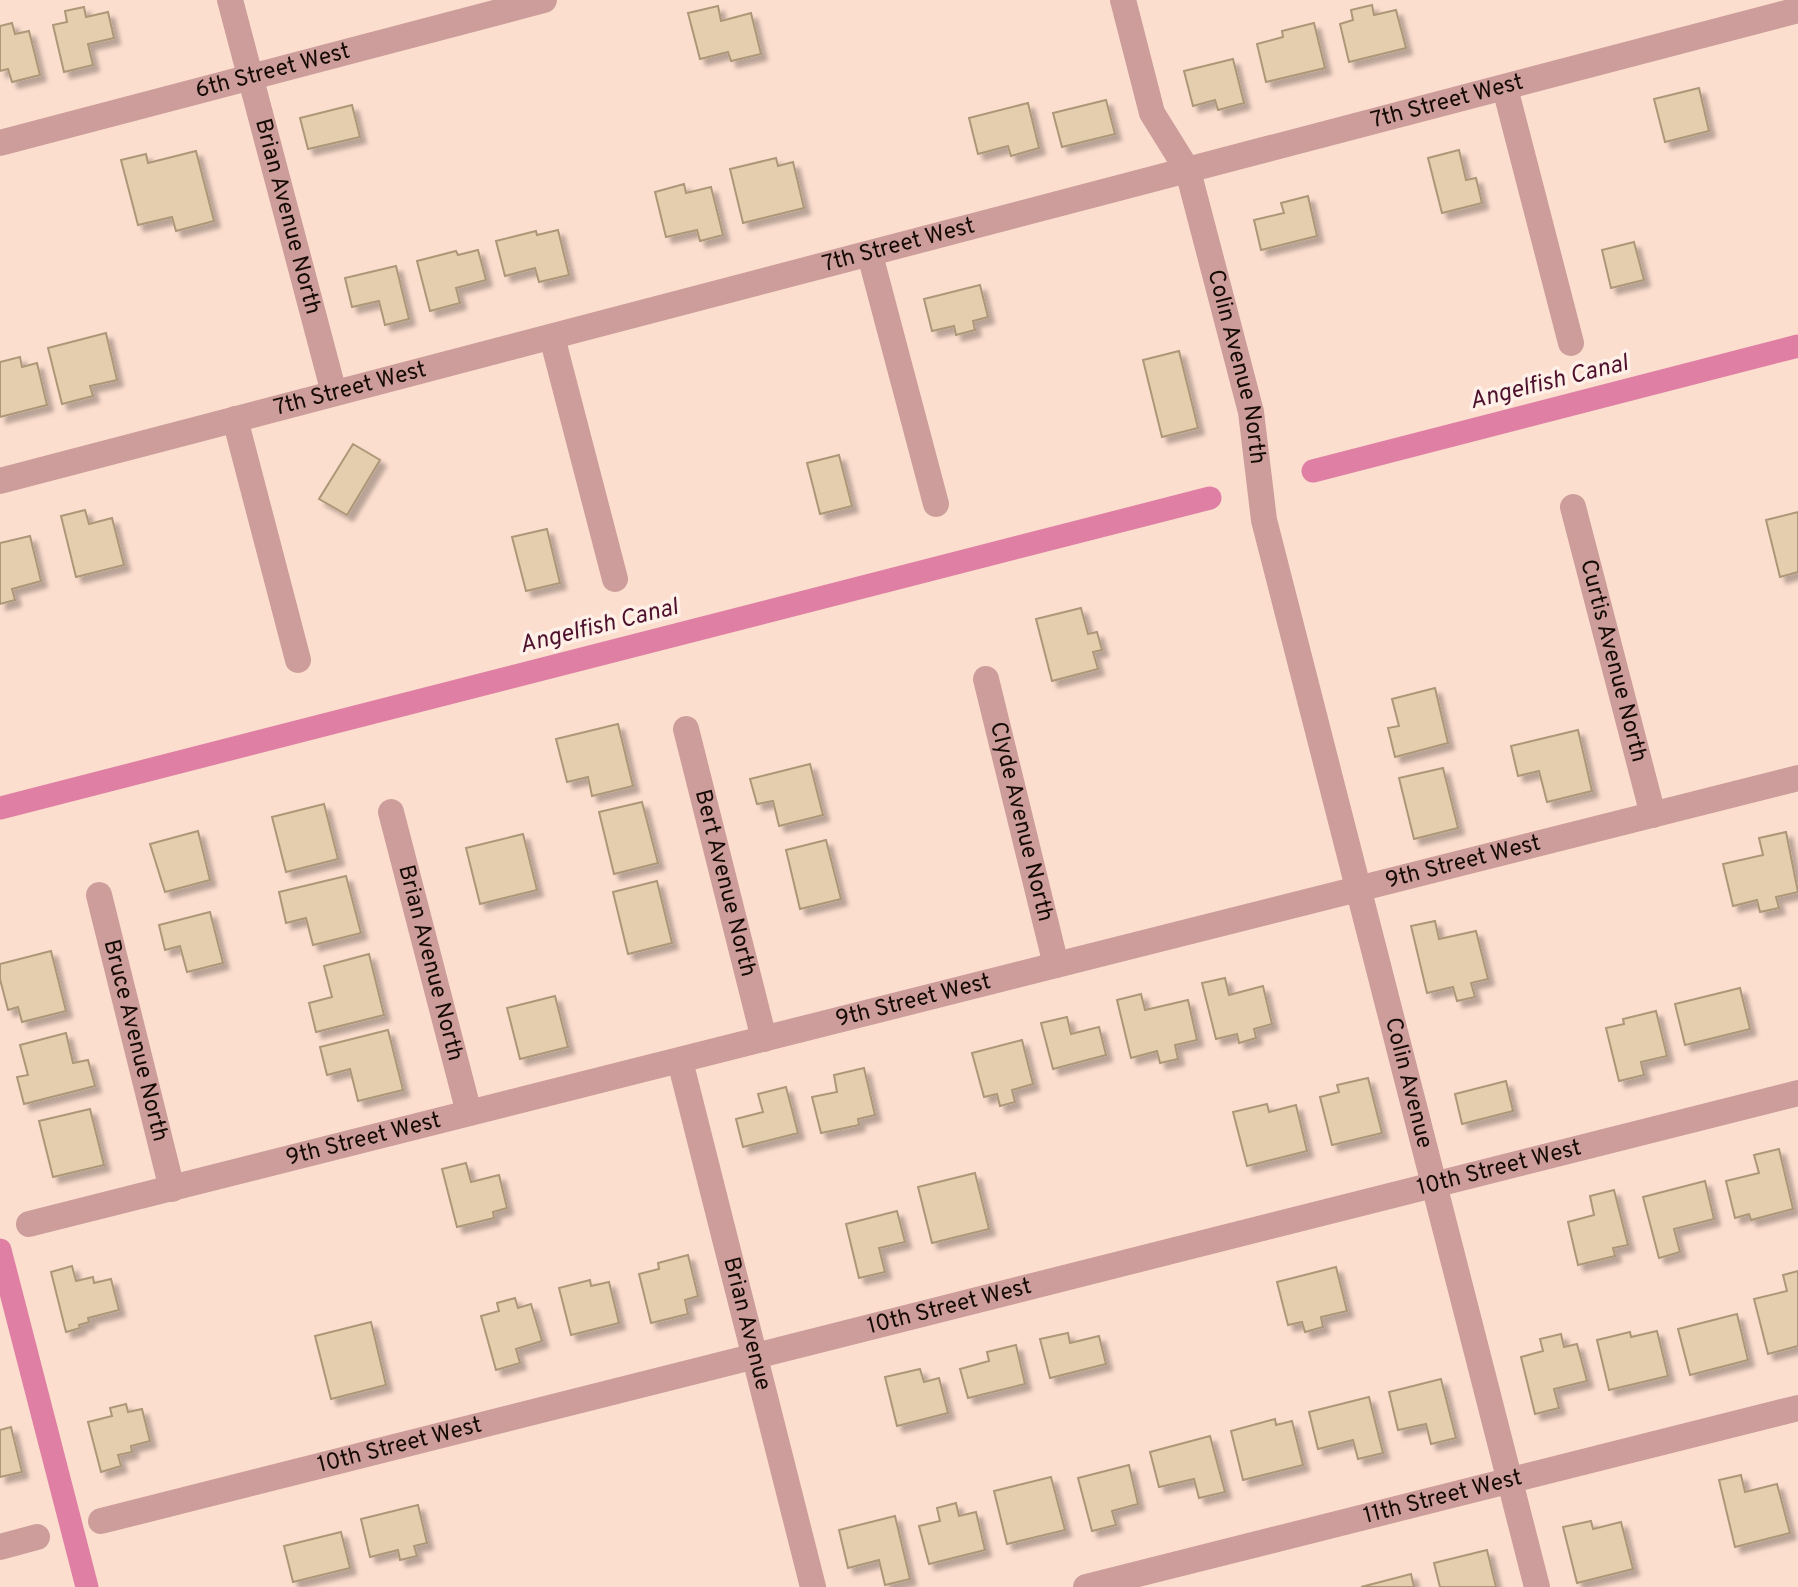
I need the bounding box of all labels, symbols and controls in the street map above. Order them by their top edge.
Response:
street label: 6th Street West [192,37,353,106]
street label: 7th Street West [1368,68,1527,136]
street label: Brian Avenue North [248,115,327,318]
street label: 7th Street West [819,212,978,279]
street label: Colin Avenue North [1200,267,1272,466]
water label: Angelfish Canal [1467,348,1633,417]
street label: 7th Street West [271,355,430,423]
street label: Curtis Avenue North [1573,556,1653,765]
water label: Angelfish Canal [517,592,683,661]
street label: Clyde Avenue North [983,719,1059,925]
street label: Bert Avenue North [687,786,762,980]
street label: 9th Street West [1383,829,1544,896]
street label: Brian Avenue North [391,862,469,1064]
street label: Bruce Avenue North [96,937,174,1145]
street label: 9th Street West [833,968,994,1035]
street label: Colin Avenue [1377,1015,1439,1152]
street label: 9th Street West [283,1106,444,1173]
street label: 10th Street West [1414,1134,1584,1203]
street label: Brian Avenue [716,1254,777,1393]
street label: 10th Street West [864,1272,1035,1342]
street label: 10th Street West [314,1411,485,1480]
street label: 11th Street West [1361,1463,1525,1531]

